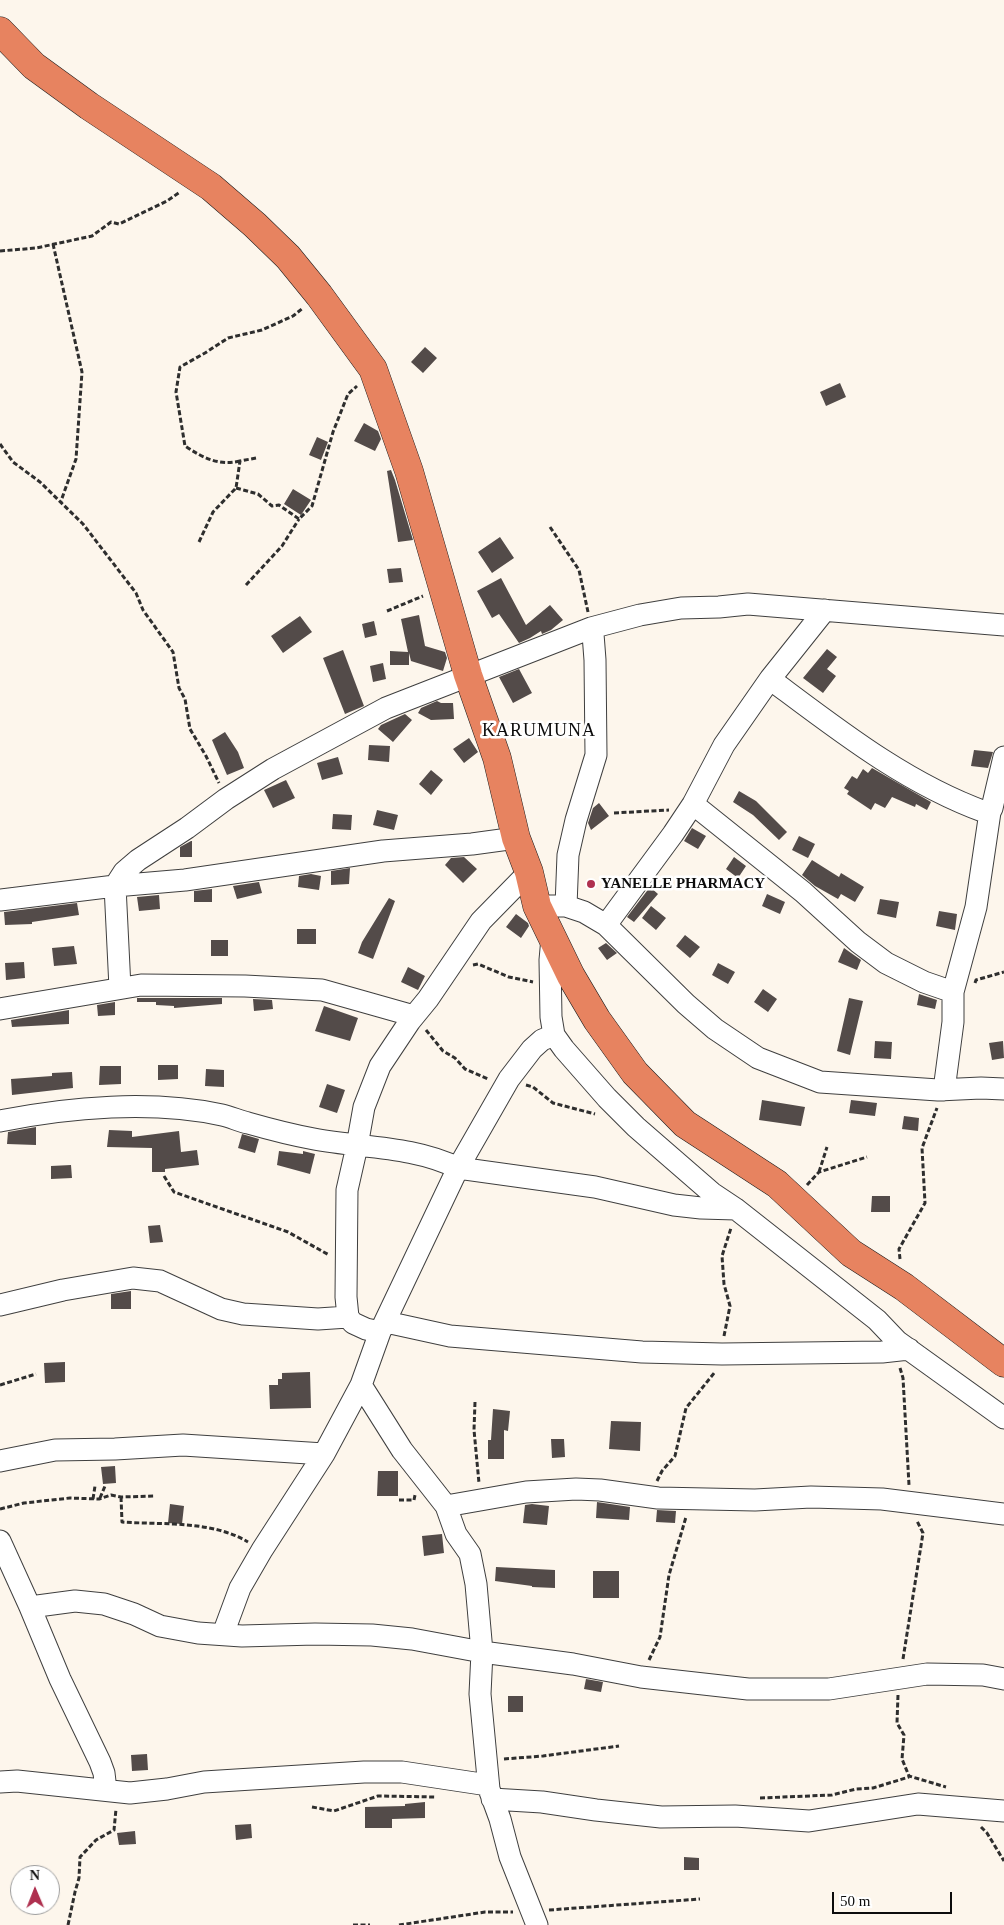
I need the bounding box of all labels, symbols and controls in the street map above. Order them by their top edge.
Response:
district label: KARUMUNA [481,720,597,742]
place label: YANELLE PHARMACY [601,875,765,893]
marker: YANELLE PHARMACY [585,878,597,890]
north arrow [10,1865,60,1915]
text: N [30,1868,40,1883]
scale bar [834,1882,954,1914]
text: 50 m [840,1893,870,1909]

